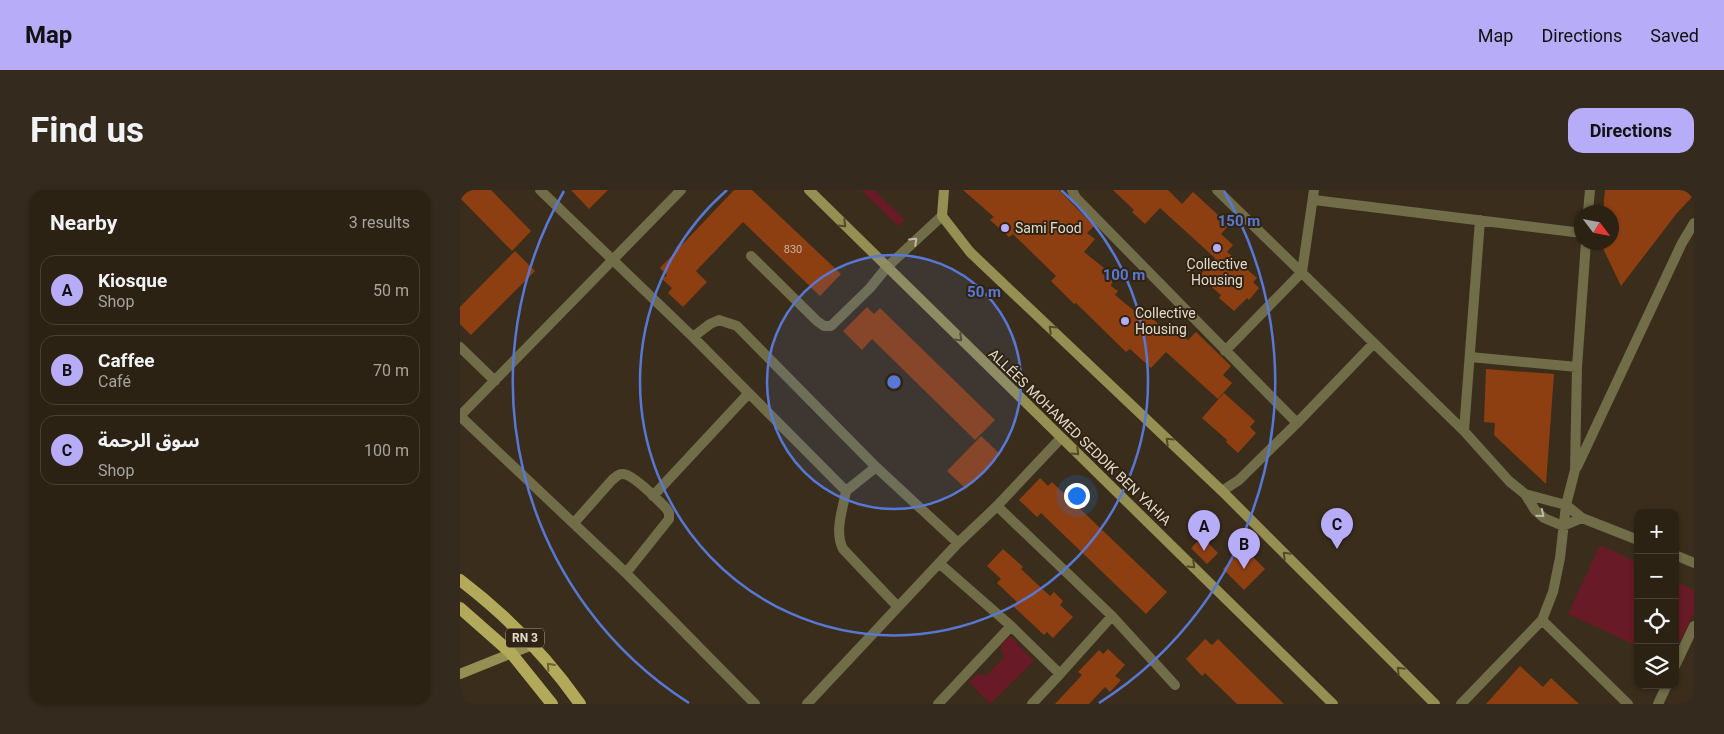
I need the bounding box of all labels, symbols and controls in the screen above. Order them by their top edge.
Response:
text: Map [25,21,72,49]
text: Map [1478,25,1513,46]
text: Directions [1541,25,1622,46]
text: Saved [1650,25,1699,46]
button: Directions [1568,108,1694,153]
text: Find us [30,110,144,151]
north arrow [1574,205,1619,250]
text: Nearby [50,211,117,235]
text: 150 m [1218,212,1260,230]
text: 3 results [349,213,410,232]
one-way arrow [838,218,847,227]
place label: Sami Food [1015,220,1082,236]
marker: Sami Food [999,222,1011,234]
one-way arrow [909,238,918,247]
marker: ِCollective Housing [1211,242,1223,254]
house number: 830 [784,243,802,256]
place label: ِCollective Housing [1187,256,1247,288]
text: 100 m [1103,266,1145,284]
text: Kiosque [98,269,167,292]
text: A [62,281,72,300]
text: 50 m [373,281,409,300]
text: 50 m [967,283,1001,301]
text: Shop [98,292,134,311]
place label: Collective Housing [1135,305,1196,337]
marker: Collective Housing [1119,315,1131,327]
one-way arrow [1048,326,1057,335]
one-way arrow [954,332,963,341]
street label: ALLÉES MOHAMED SEDDIK BEN YAHIA [986,345,1175,528]
text: Caffee [98,349,155,372]
text: B [62,361,72,380]
text: 70 m [373,361,409,380]
text: Café [98,372,131,391]
centre of rings [885,373,903,391]
text: سوق الرحمة [98,429,200,452]
one-way arrow [1166,438,1175,447]
text: C [62,441,72,460]
text: 100 m [364,441,409,460]
one-way arrow [1070,446,1079,455]
text: Shop [98,461,134,480]
your location [1064,483,1090,509]
pin: C [1321,508,1353,549]
one-way arrow [1535,508,1544,517]
map controls [1634,509,1679,689]
button: + [1634,509,1679,554]
pin: A [1188,510,1220,551]
pin: B [1228,528,1260,569]
one-way arrow [1282,551,1291,560]
button: − [1634,554,1679,599]
one-way arrow [1186,559,1195,568]
button: locate [1634,599,1679,644]
road number: RN 3 [506,628,544,648]
button: layers [1634,644,1679,689]
one-way arrow [547,662,556,671]
one-way arrow [1397,666,1406,675]

